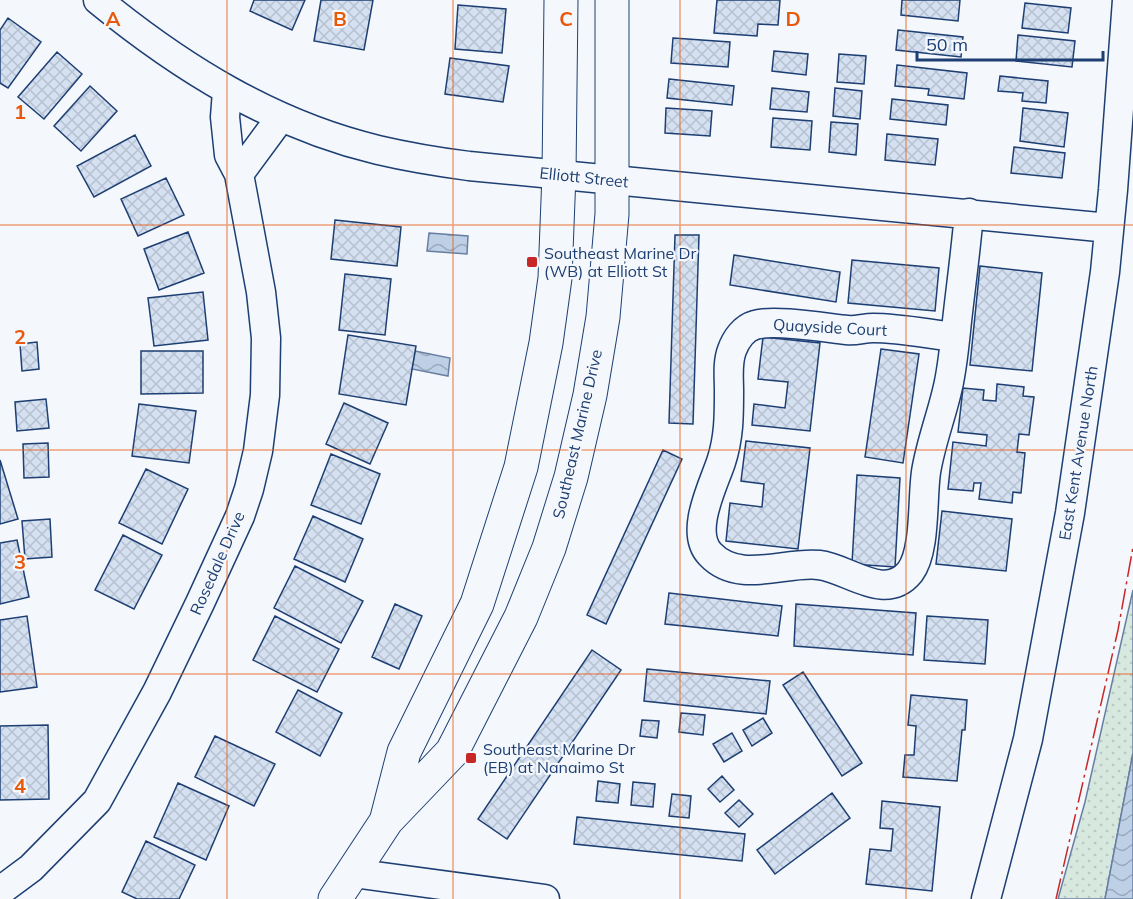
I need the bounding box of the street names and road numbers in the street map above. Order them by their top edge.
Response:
street label: Elliott Street [539,162,630,192]
street label: Quayside Court [772,314,888,340]
street label: Southeast Marine Drive [548,347,606,521]
street label: East Kent Avenue North [1054,364,1102,542]
street label: Rosedale Drive [185,508,249,618]

